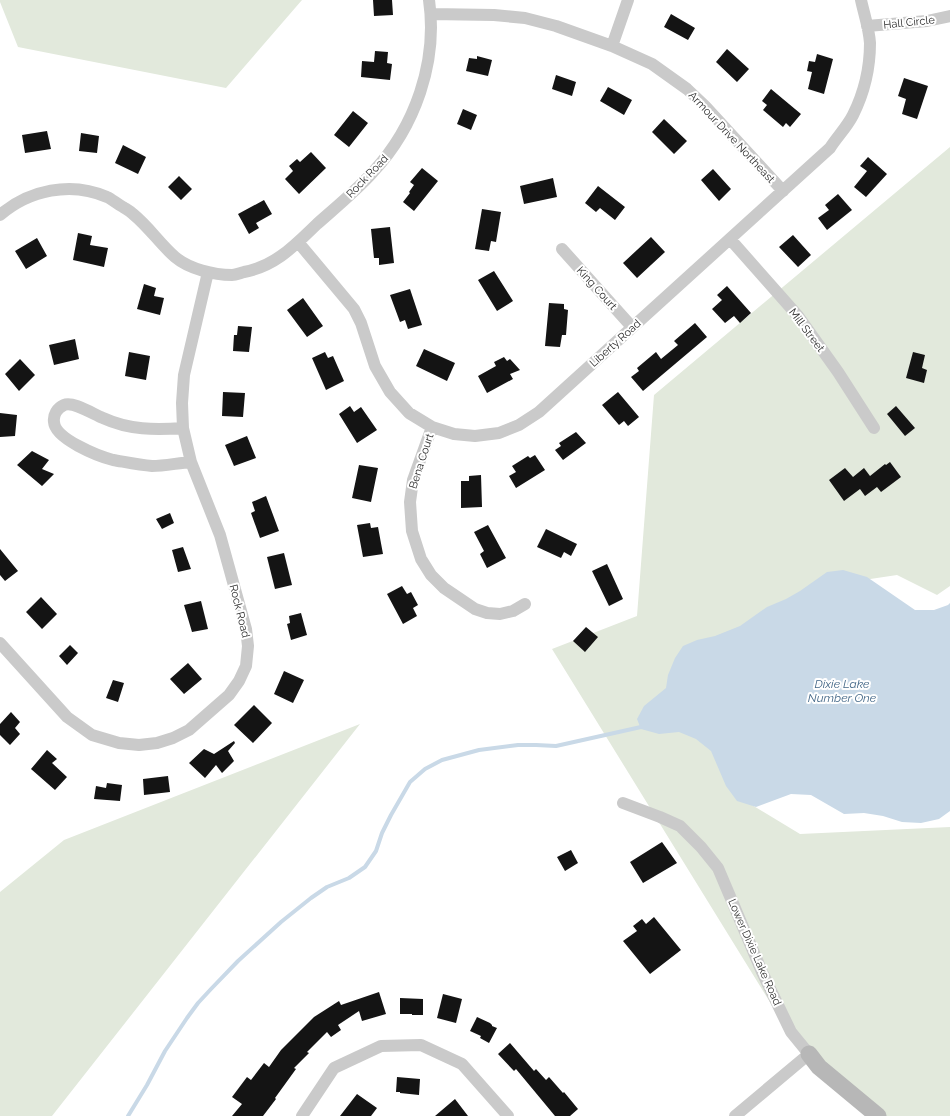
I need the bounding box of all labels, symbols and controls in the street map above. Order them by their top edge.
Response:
street label: Hall Circle [883,13,936,32]
street label: Armour Drive Northeast [686,89,778,186]
street label: Rock Road [344,152,391,201]
street label: King Court [574,264,620,313]
street label: Mill Street [786,306,827,355]
street label: Liberty Road [587,317,644,370]
street label: Bena Court [406,432,437,490]
street label: Rock Road [227,583,252,639]
water label: Dixie Lake Number One [808,677,877,705]
street label: Lower Dixie Lake Road [725,897,784,1008]

